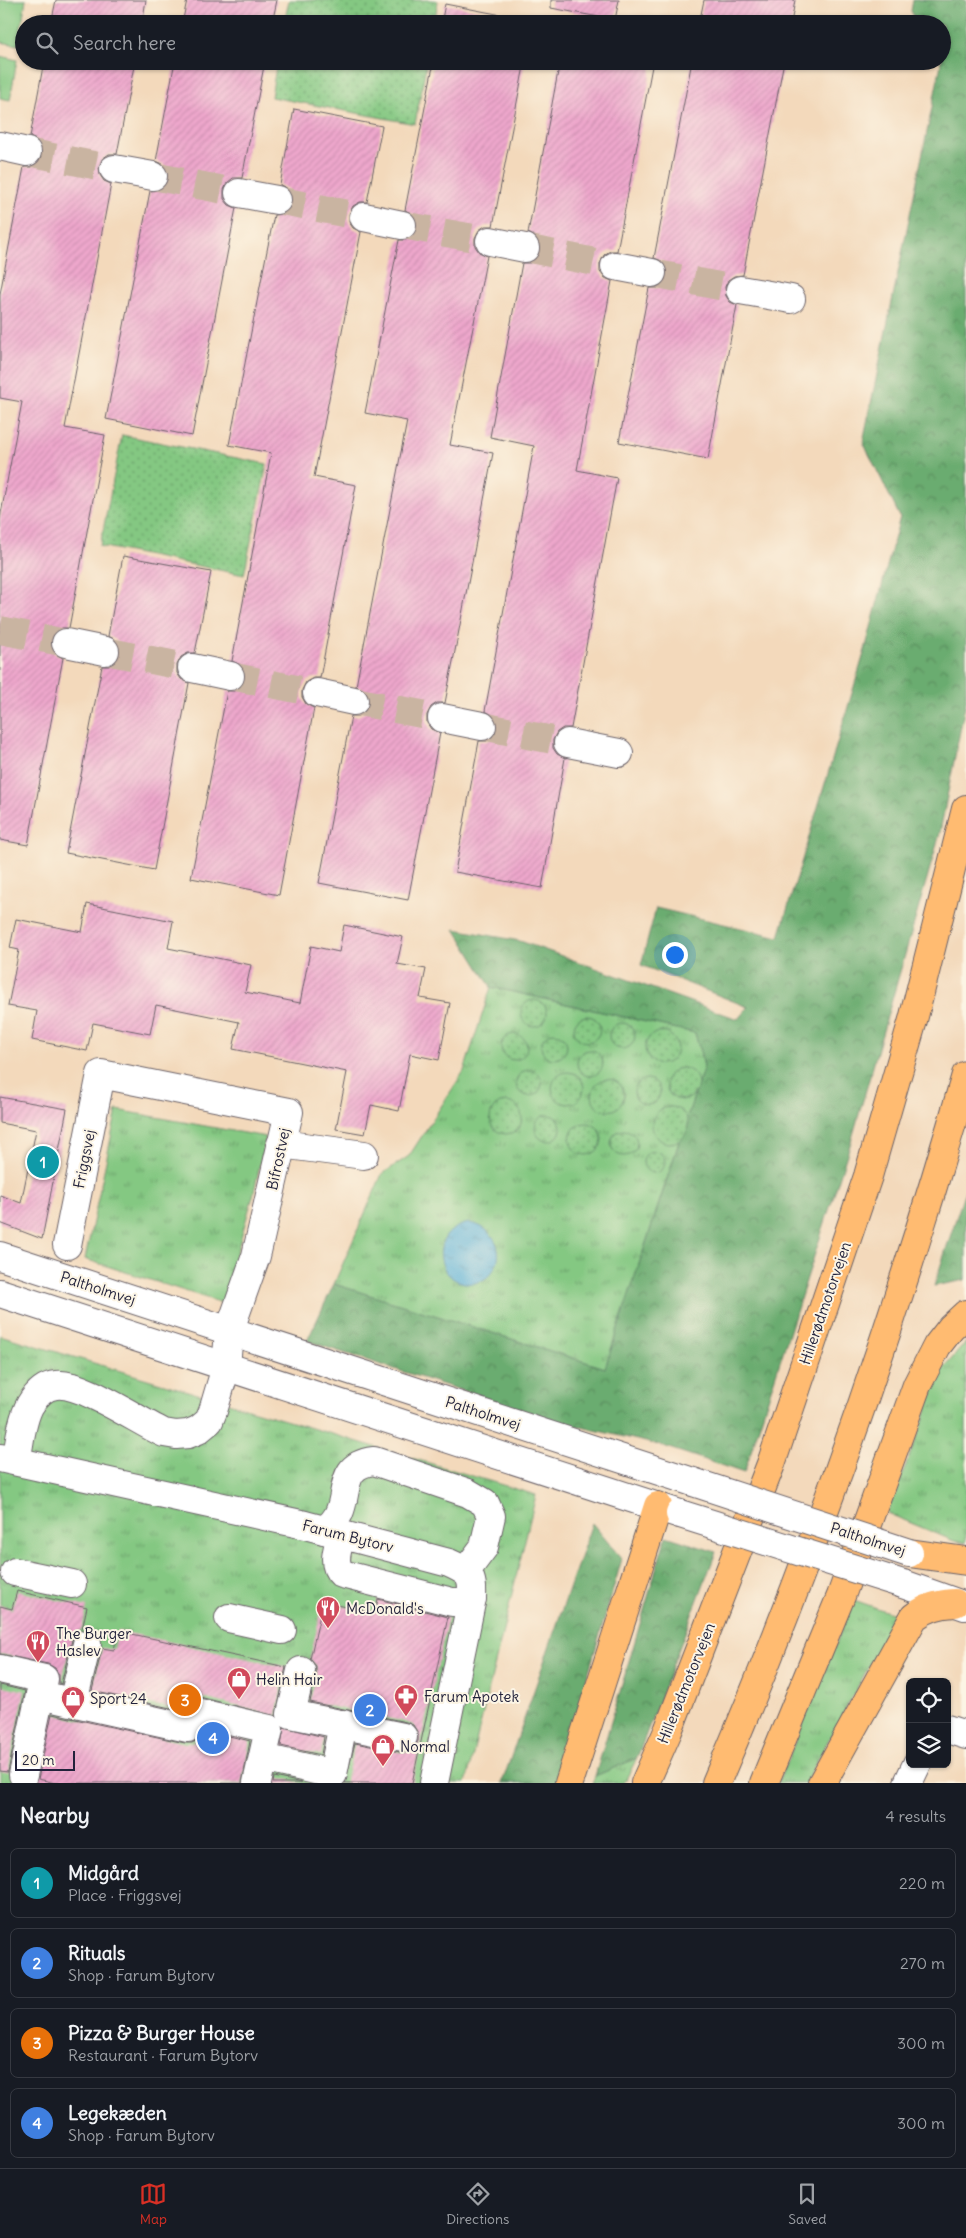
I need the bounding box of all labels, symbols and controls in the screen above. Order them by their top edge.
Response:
search box [15,15,951,70]
icon: search [33,29,61,57]
text: Search here [73,31,176,55]
your location [662,942,688,968]
street label: Bifrostvej [262,1126,294,1192]
street label: Friggsvej [69,1128,99,1190]
pin: 1 [27,1143,59,1181]
street label: Hillerødmotorvejen [795,1239,855,1367]
street label: Paltholmvej [58,1267,138,1309]
street label: Paltholmvej [443,1392,523,1434]
street label: Farum Bytorv [300,1516,396,1556]
street label: Paltholmvej [828,1518,908,1560]
restaurant icon: McDonald's [315,1595,341,1629]
place label: McDonald's [346,1599,424,1618]
street label: Hillerødmotorvejen [653,1619,719,1746]
place label: The Burger Haslev [56,1624,131,1660]
restaurant icon: The Burger Haslev [25,1629,51,1663]
shop icon: Helin Hair [226,1666,252,1700]
place label: Helin Hair [256,1670,323,1689]
map controls [906,1678,951,1768]
button: locate [906,1678,951,1723]
pin: 3 [169,1681,201,1719]
pharmacy icon: Farum Apotek [393,1683,419,1717]
shop icon: Sport 24 [60,1685,86,1719]
place label: Farum Apotek [424,1687,519,1706]
place label: Sport 24 [90,1689,147,1708]
pin: 2 [354,1691,386,1729]
pin: 4 [197,1719,229,1757]
button: layers [906,1723,951,1768]
shop icon: Normal [370,1733,396,1767]
place label: Normal [400,1737,450,1756]
scale bar [15,1748,75,1771]
text: 20 m [22,1751,55,1769]
text: Nearby [20,1802,90,1829]
text: 4 results [885,1806,946,1826]
text: Midgård [68,1861,139,1885]
text: 1 [34,1873,40,1893]
text: 220 m [899,1873,945,1893]
text: Place · Friggsvej [68,1885,182,1905]
text: Rituals [68,1941,126,1965]
text: 2 [33,1953,41,1973]
text: 270 m [900,1953,945,1973]
text: Shop · Farum Bytorv [68,1965,215,1985]
text: Pizza & Burger House [68,2021,255,2045]
text: 3 [32,2033,42,2053]
text: 300 m [897,2033,945,2053]
text: Restaurant · Farum Bytorv [68,2045,258,2065]
text: Legekæden [68,2101,167,2125]
text: 4 [32,2113,42,2133]
text: 300 m [897,2113,945,2133]
text: Shop · Farum Bytorv [68,2125,215,2145]
tab: Map [139,2180,167,2228]
tab: Directions [446,2180,509,2228]
tab: Saved [788,2180,827,2228]

